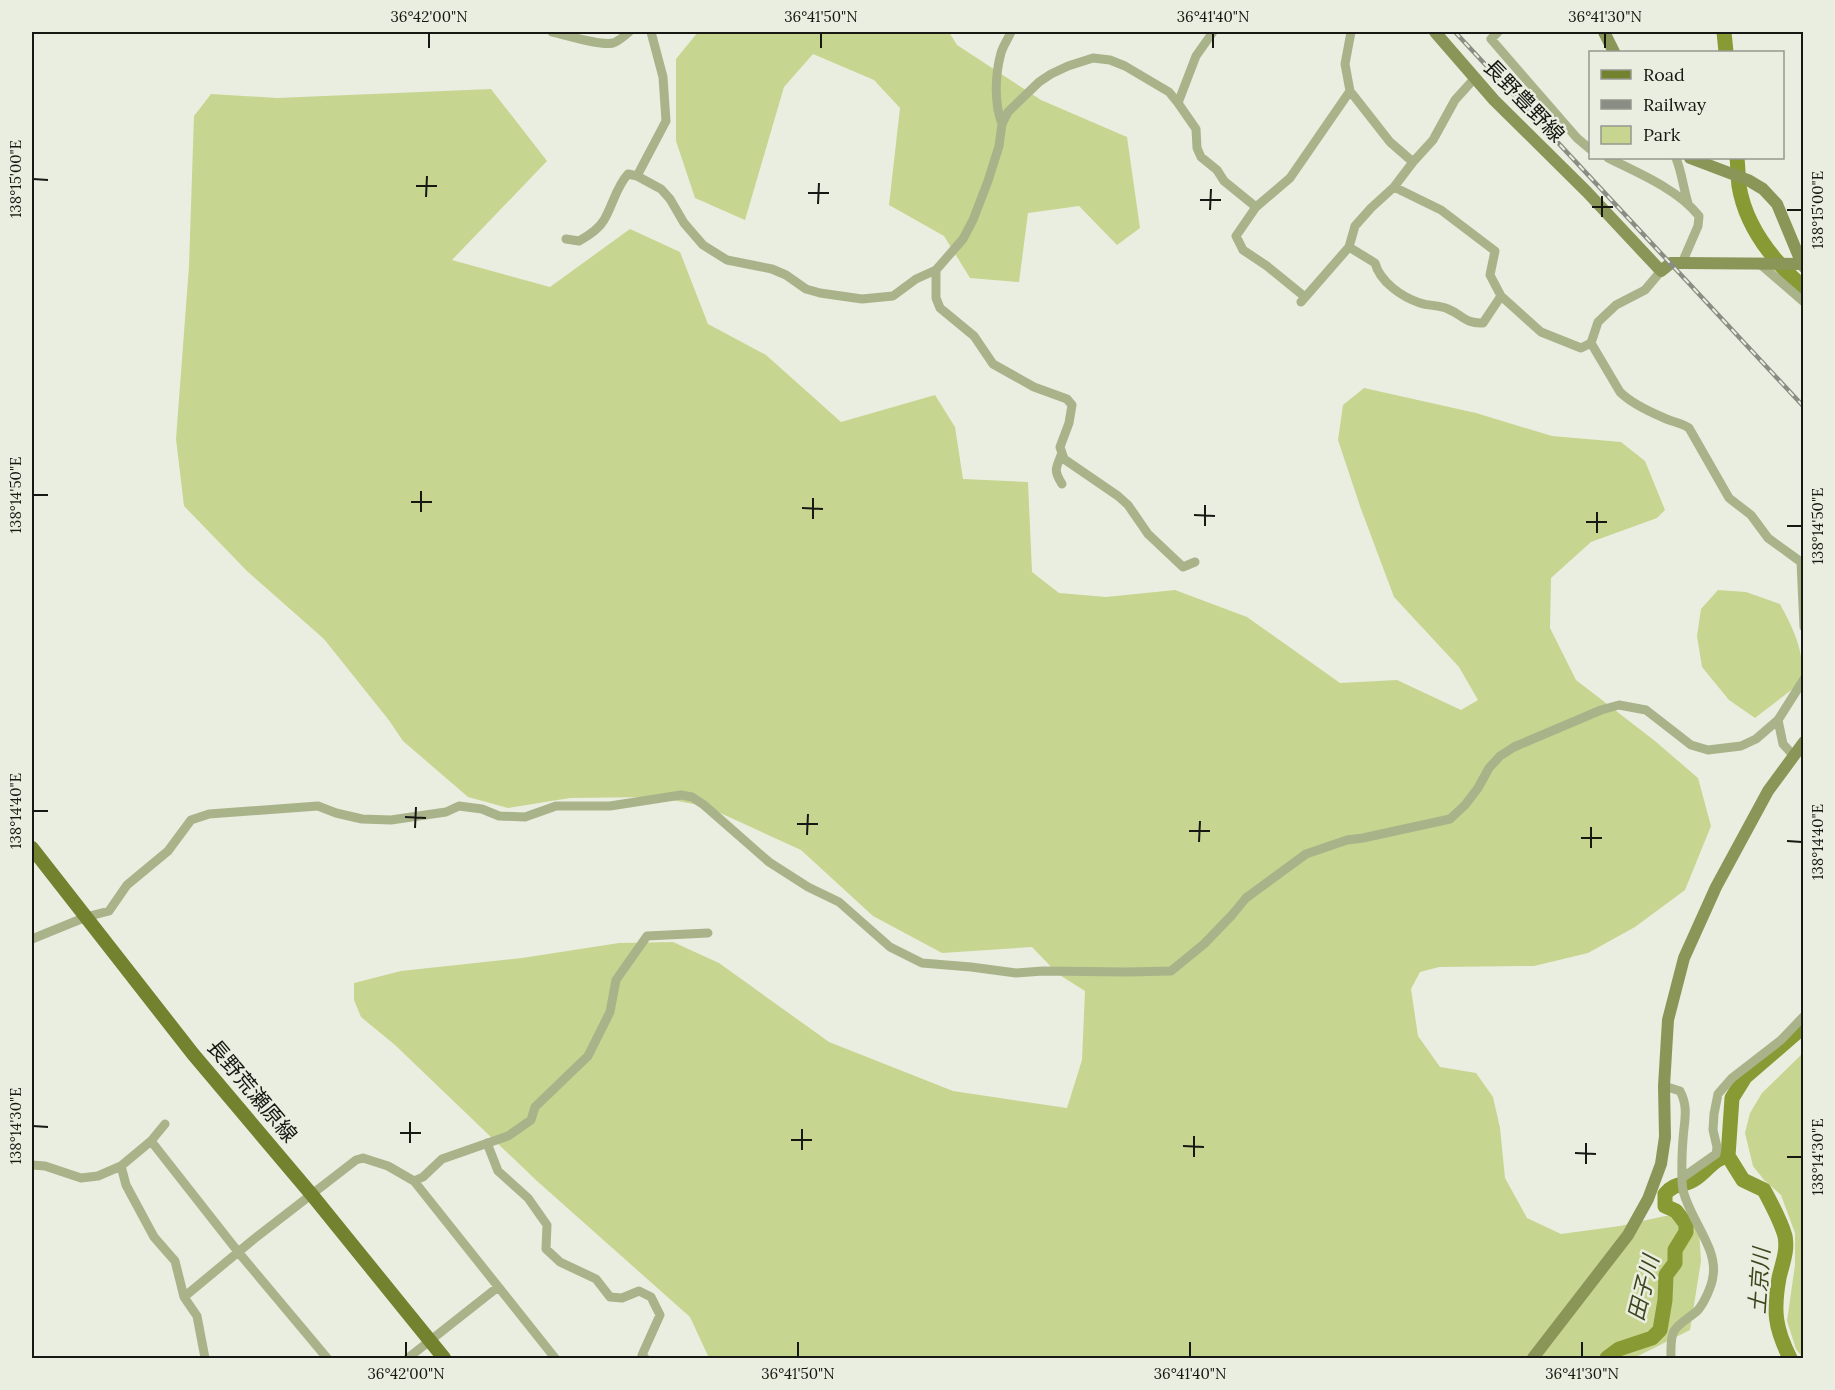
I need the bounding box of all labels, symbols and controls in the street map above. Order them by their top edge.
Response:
text: 36°42'00"N [390,7,468,26]
text: 36°41'50"N [784,7,858,26]
text: 36°41'40"N [1177,7,1249,26]
text: 36°41'30"N [1568,7,1642,26]
legend [1589,51,1784,159]
street label: 長野豊野線 [1478,54,1571,148]
text: Road [1643,63,1685,86]
text: Railway [1643,93,1707,116]
text: Park [1643,123,1681,146]
text: 138°15'00"E [6,140,25,218]
text: 138°15'00"E [1808,171,1827,249]
text: 138°14'50"E [6,457,25,533]
text: 138°14'50"E [1808,488,1827,564]
text: 138°14'40"E [6,773,25,849]
text: 138°14'40"E [1808,804,1827,880]
street label: 長野荒瀬原線 [202,1034,303,1148]
text: 138°14'30"E [6,1087,25,1165]
text: 138°14'30"E [1808,1118,1827,1196]
water label: 土京川 [1743,1245,1775,1315]
water label: 田子川 [1621,1251,1665,1323]
text: 36°42'00"N [367,1364,445,1383]
text: 36°41'50"N [761,1364,835,1383]
text: 36°41'40"N [1154,1364,1226,1383]
text: 36°41'30"N [1545,1364,1619,1383]

